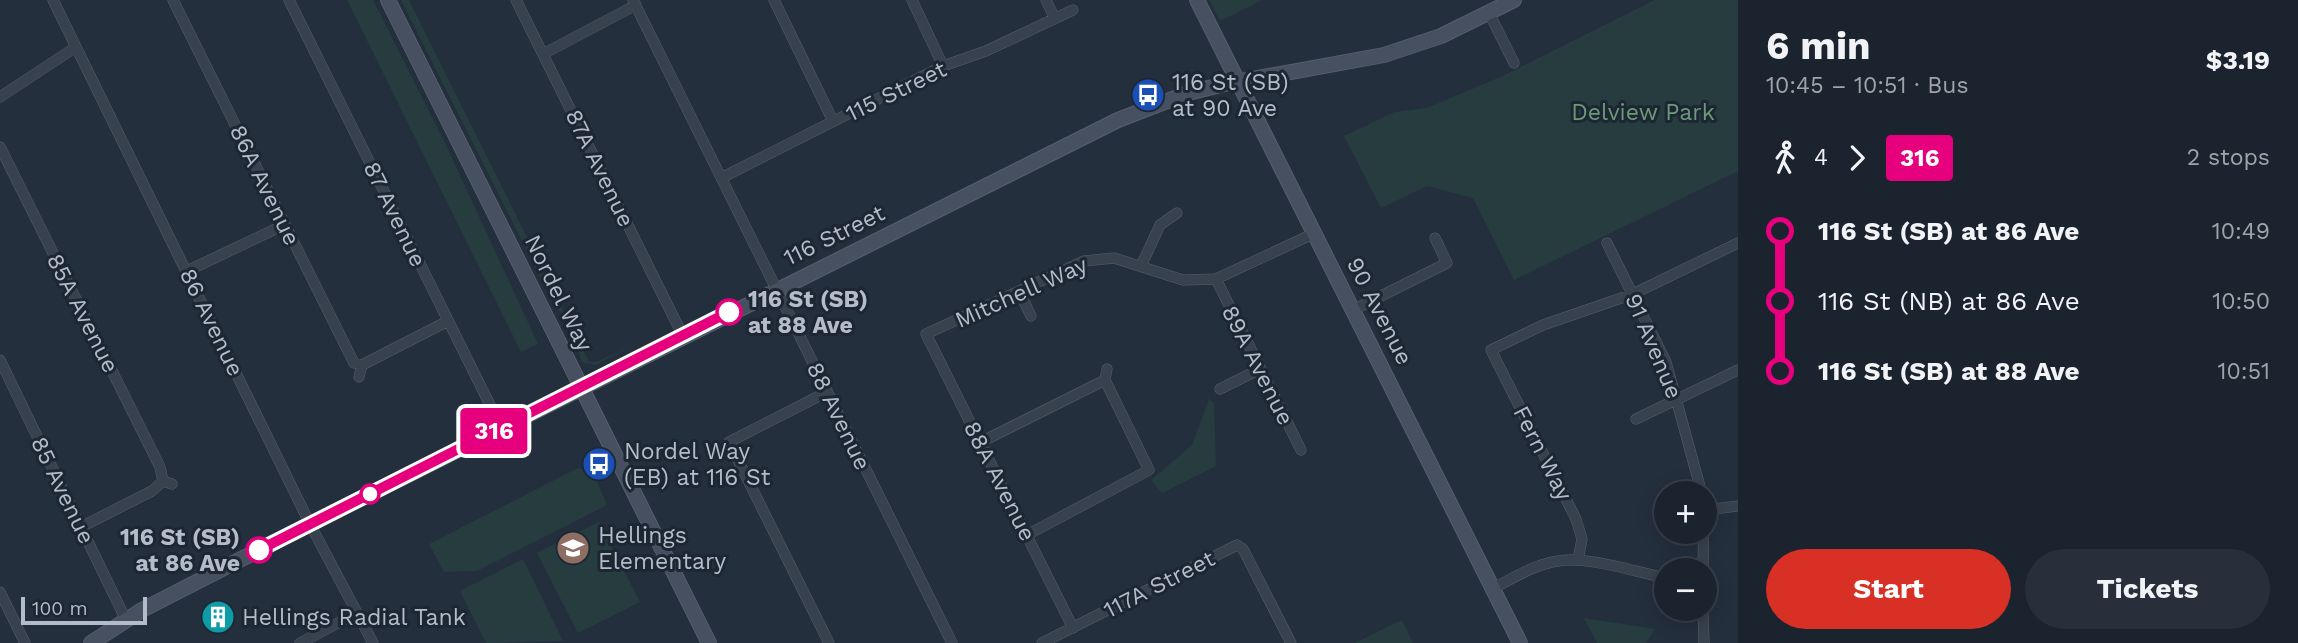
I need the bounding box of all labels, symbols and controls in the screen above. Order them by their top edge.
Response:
text: 6 min [1766,24,1871,68]
text: $3.19 [2206,45,2270,75]
street label: 115 Street [842,55,951,127]
place label: 116 St (SB) at 90 Ave [1172,69,1289,122]
text: 10:45 – 10:51 · Bus [1766,72,1969,99]
bus stop icon: 116 St (SB) at 90 Ave [1129,76,1167,114]
park label: Delview Park [1571,99,1715,126]
street label: 87A Avenue [559,105,640,231]
street label: 86A Avenue [224,121,305,250]
icon: walk [1766,139,1804,177]
icon: forward [1838,139,1876,177]
text: 4 [1814,144,1828,171]
text: 316 [1900,144,1939,172]
text: 2 stops [2187,144,2270,171]
street label: 87 Avenue [357,157,432,271]
street label: 116 Street [779,199,889,271]
text: 116 St (SB) at 86 Ave [1818,216,2079,246]
text: 10:49 [2212,218,2270,245]
street label: Nordel Way [519,231,598,356]
street label: 85A Avenue [41,249,124,377]
street label: Mitchell Way [951,251,1092,334]
street label: 90 Avenue [1341,253,1418,369]
street label: 86 Avenue [174,264,249,380]
place label: 116 St (SB) at 88 Ave [748,286,868,339]
text: 116 St (NB) at 86 Ave [1818,286,2080,316]
text: 10:50 [2212,288,2270,315]
street label: 91 Avenue [1619,290,1688,403]
marker: 116 St (SB) at 88 Ave [716,299,742,325]
street label: 89A Avenue [1216,301,1299,430]
text: 116 St (SB) at 88 Ave [1818,356,2080,386]
street label: 88 Avenue [801,358,876,475]
text: 10:51 [2218,358,2270,385]
street label: Fern Way [1507,401,1578,505]
line badge: 316 [454,408,534,454]
text: 316 [474,417,514,445]
street label: 88A Avenue [958,417,1041,546]
street label: 85 Avenue [25,432,100,548]
place label: Nordel Way (EB) at 116 St [624,438,771,491]
bus stop icon: Nordel Way (EB) at 116 St [580,445,618,483]
map controls [1654,481,1717,621]
button: + [1654,481,1717,544]
unlabelled marker [360,484,380,504]
place label: Hellings Elementary [598,522,726,575]
place label: 116 St (SB) at 86 Ave [120,524,240,577]
school or university icon: Hellings Elementary [554,529,592,567]
marker: 116 St (SB) at 86 Ave [246,537,272,563]
street label: 117A Street [1099,545,1220,624]
button: Start [1766,549,2011,629]
button: Tickets [2025,549,2270,629]
button: − [1654,558,1717,621]
scale bar [21,594,147,626]
text: 100 m [32,597,88,620]
building icon: Hellings Radial Tank [199,598,237,636]
place label: Hellings Radial Tank [242,604,466,631]

